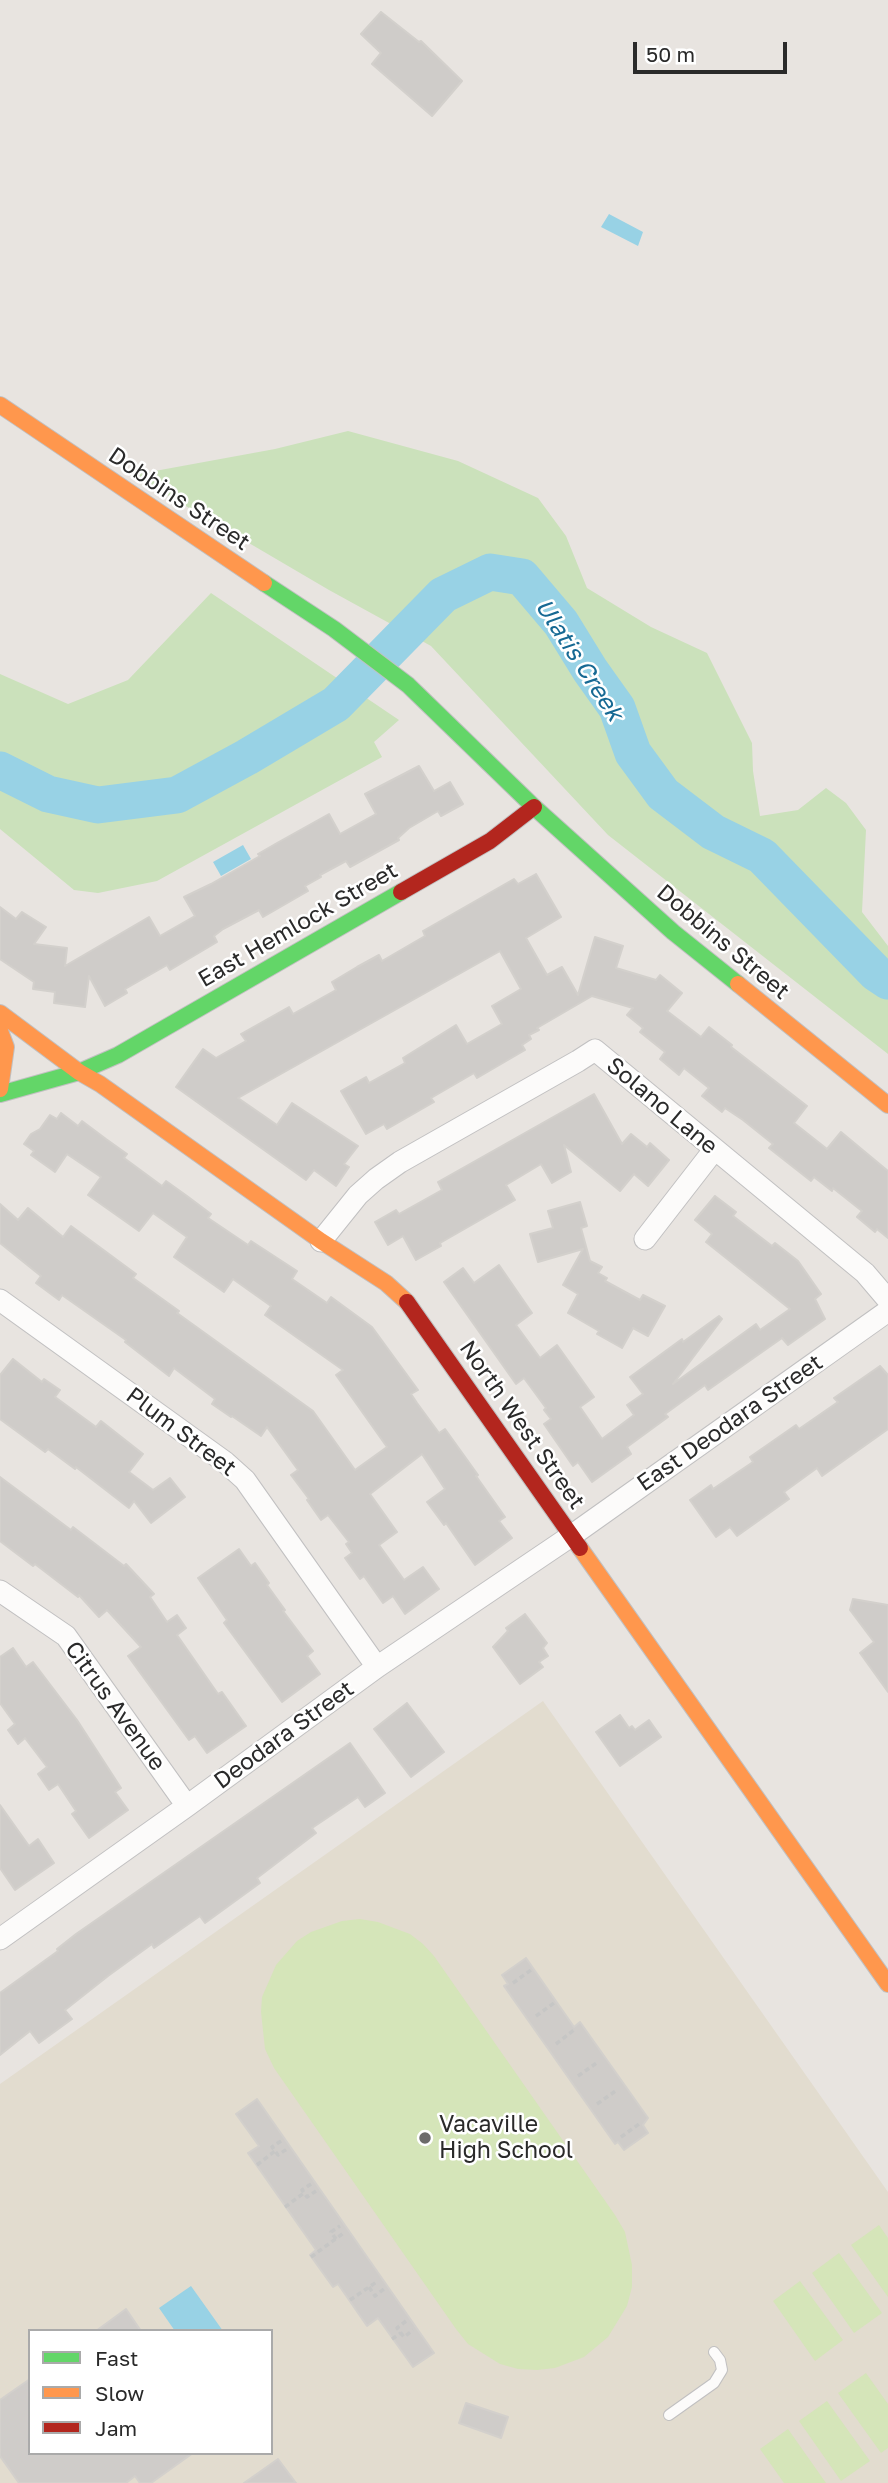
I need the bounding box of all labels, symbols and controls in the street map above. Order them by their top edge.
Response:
scale bar [636,28,790,72]
text: 50 m [646,41,695,67]
street label: Dobbins Street [103,442,255,556]
water label: Ulatis Creek [529,593,629,727]
street label: East Hemlock Street [193,857,403,993]
street label: Dobbins Street [651,879,795,1005]
street label: Solano Lane [601,1052,723,1160]
street label: North West Street [453,1335,591,1515]
street label: East Deodara Street [632,1349,828,1497]
street label: Plum Street [121,1382,241,1482]
street label: Citrus Avenue [59,1636,171,1776]
street label: Deodara Street [209,1675,359,1795]
place label: Vacaville High School [439,2111,573,2165]
marker: Vacaville High School [417,2130,433,2146]
legend [28,2329,273,2455]
text: Fast [95,2345,138,2371]
text: Slow [95,2380,144,2406]
text: Jam [95,2415,137,2441]

